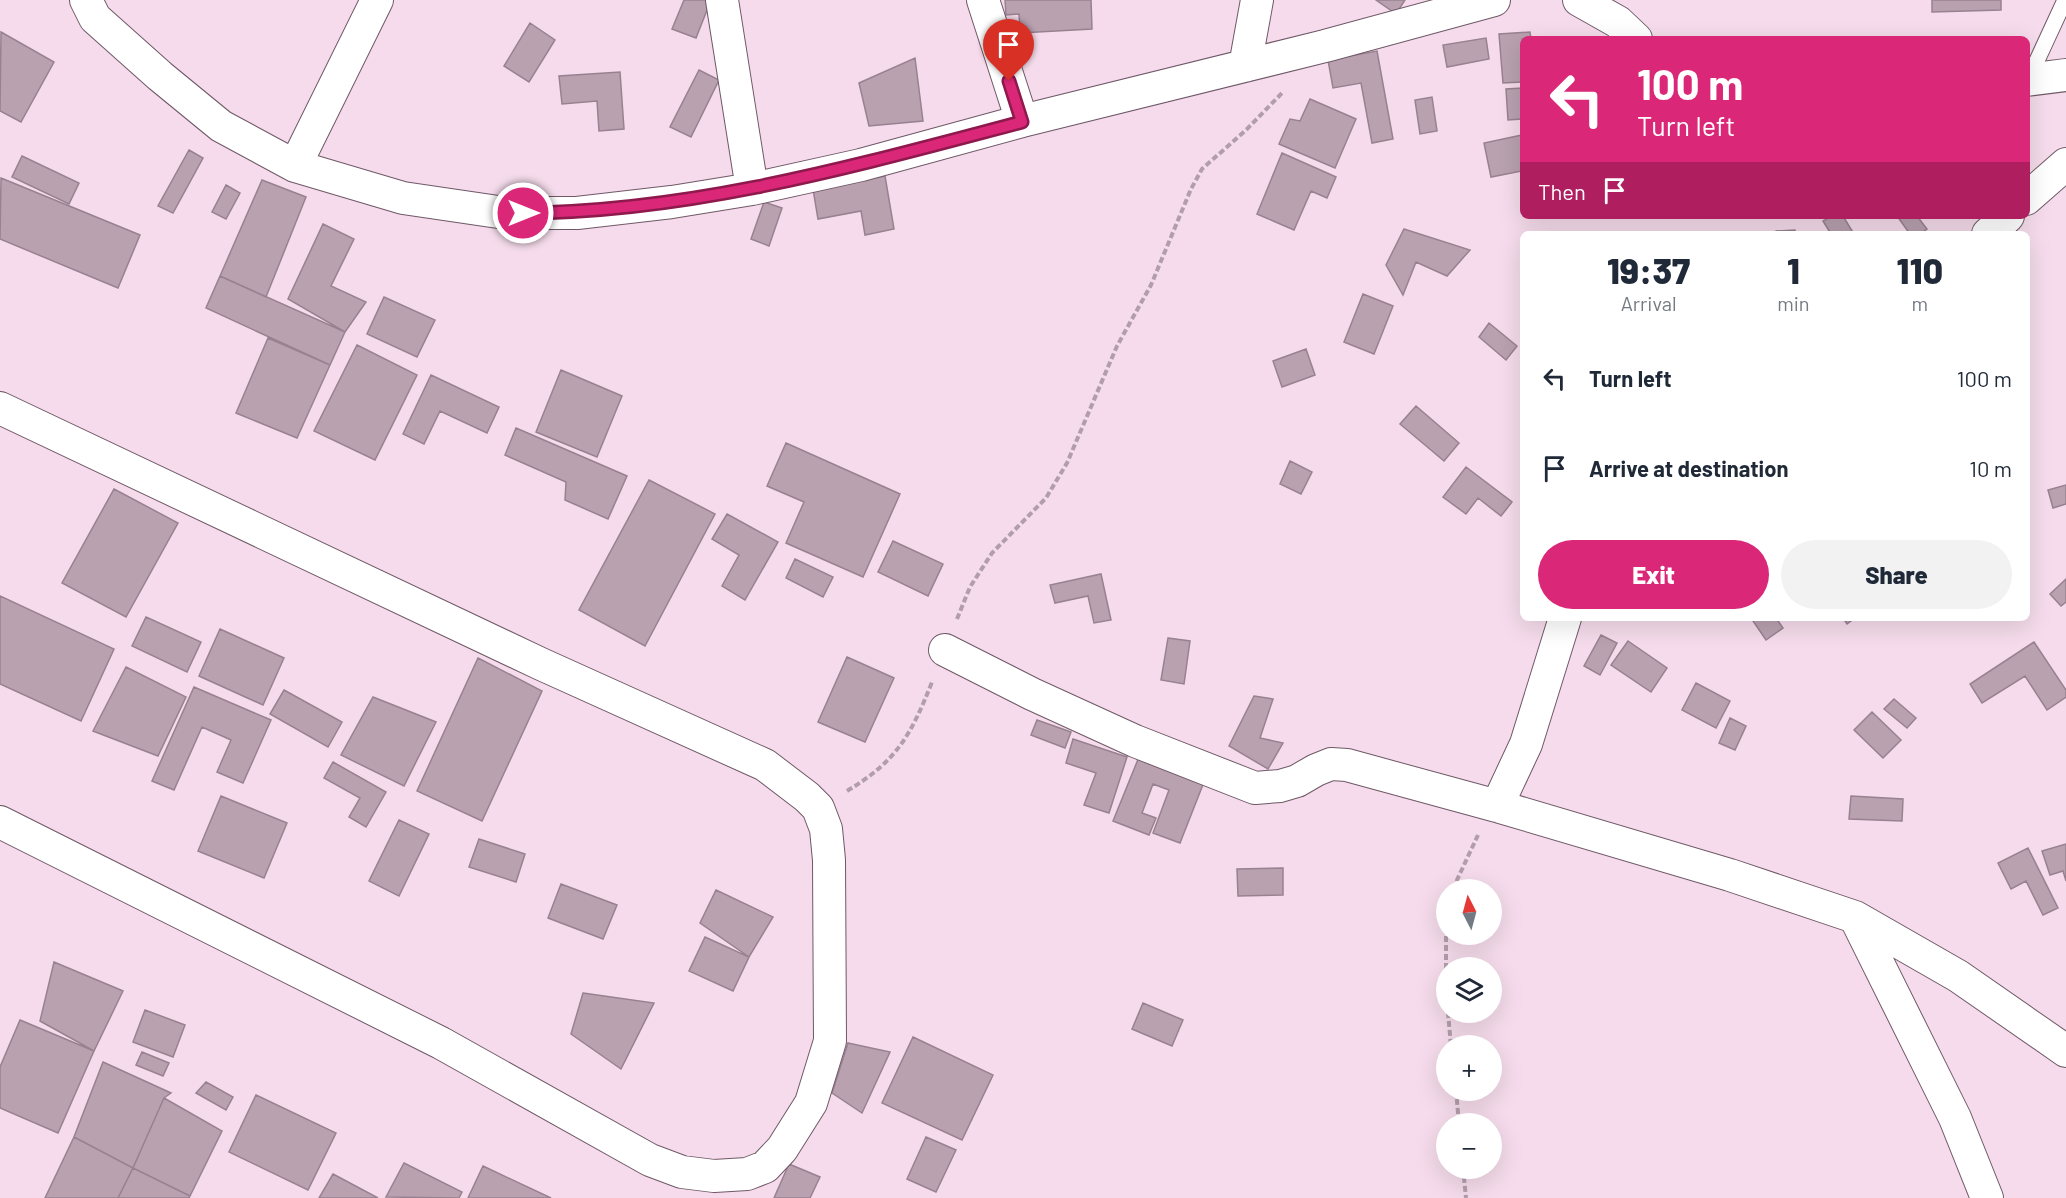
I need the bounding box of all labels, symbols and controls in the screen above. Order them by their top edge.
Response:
pin [983,19,1034,81]
icon: arrive [992,28,1025,61]
text: 100 m [1637,58,1743,108]
icon: left [1538,60,1616,138]
text: Turn left [1637,109,1735,141]
icon: arrive [1598,174,1631,207]
text: Then [1538,178,1586,204]
position arrow [491,181,555,245]
text: 19:37 [1607,248,1690,291]
text: 1 [1787,248,1800,291]
text: 110 [1897,248,1943,291]
text: Arrival [1621,291,1677,315]
text: min [1777,291,1810,315]
text: m [1912,291,1928,315]
icon: left [1538,362,1571,395]
text: Turn left [1589,365,1672,391]
text: 100 m [1957,365,2012,391]
icon: arrive [1538,452,1571,485]
text: Arrive at destination [1589,455,1788,481]
text: 10 m [1969,455,2012,481]
button: Exit [1538,540,1769,609]
button: Share [1781,540,2012,609]
north arrow [1436,879,1502,945]
map controls [1436,879,1502,1179]
button: layers [1436,957,1502,1023]
button: + [1436,1035,1502,1101]
button: − [1436,1113,1502,1179]

